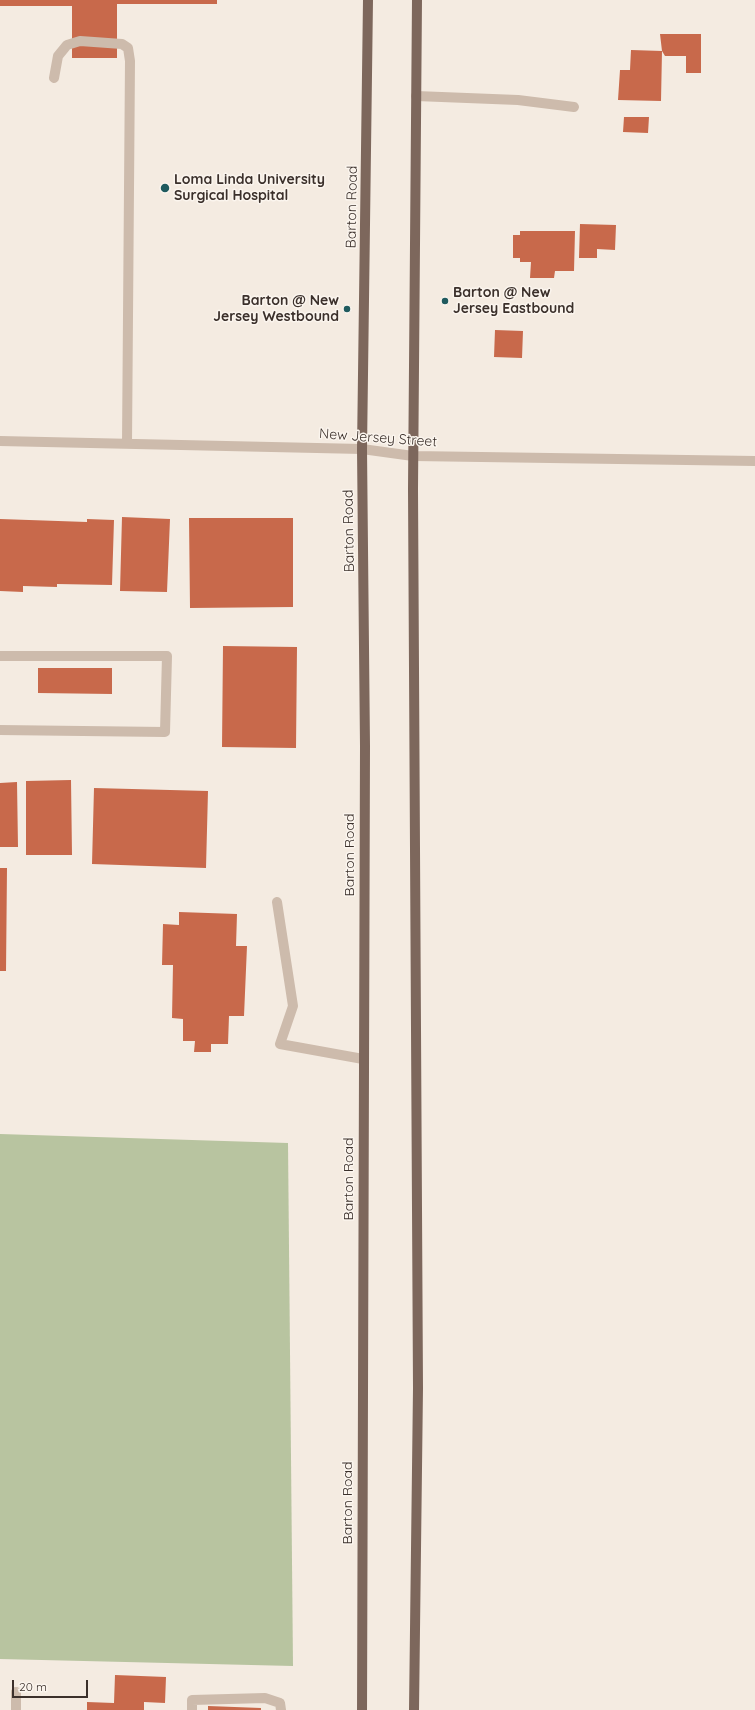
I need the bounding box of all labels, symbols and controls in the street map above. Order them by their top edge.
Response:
street label: Barton Road [343,165,361,249]
place label: Loma Linda University Surgical Hospital [174,172,325,204]
marker: Loma Linda University Surgical Hospital [159,182,171,194]
place label: Barton @ New Jersey Eastbound [453,285,574,318]
place label: Barton @ New Jersey Westbound [213,293,339,326]
marker: Barton @ New Jersey Eastbound [440,296,450,306]
marker: Barton @ New Jersey Westbound [342,304,352,314]
street label: New Jersey Street [318,425,438,451]
street label: Barton Road [340,489,358,573]
street label: Barton Road [342,814,358,896]
street label: Barton Road [341,1138,357,1220]
street label: Barton Road [340,1462,356,1544]
scale bar [14,1672,90,1698]
text: 20 m [19,1679,47,1694]

